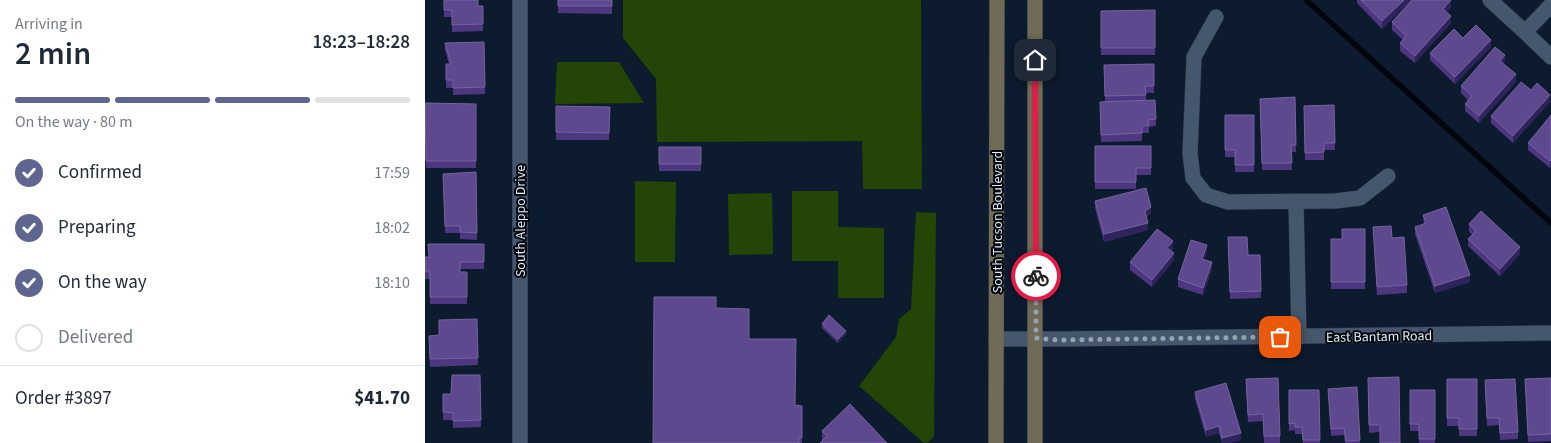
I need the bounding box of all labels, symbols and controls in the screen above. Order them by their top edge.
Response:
text: Arriving in [15,13,83,35]
text: 18:23–18:28 [312,29,410,56]
text: 2 min [15,31,91,77]
pin [1014,39,1056,81]
icon: home [1021,46,1049,74]
text: On the way · 80 m [15,111,132,133]
street label: South Tucson Boulevard [988,151,1008,293]
icon: check [15,159,43,187]
text: Confirmed [58,159,142,186]
text: 17:59 [374,162,410,184]
street label: South Aleppo Drive [511,165,531,277]
icon: check [15,214,43,242]
text: Preparing [58,214,136,241]
text: 18:02 [374,217,410,239]
courier [1011,251,1061,301]
icon: bike [1022,262,1050,290]
icon: check [15,269,43,297]
text: On the way [58,269,147,296]
text: 18:10 [374,272,410,294]
pin [1259,316,1301,358]
icon: bag [1266,323,1294,351]
text: Delivered [58,324,133,351]
street label: East Bantam Road [1326,326,1432,348]
text: Order #3897 [15,385,112,412]
text: $41.70 [354,385,410,412]

